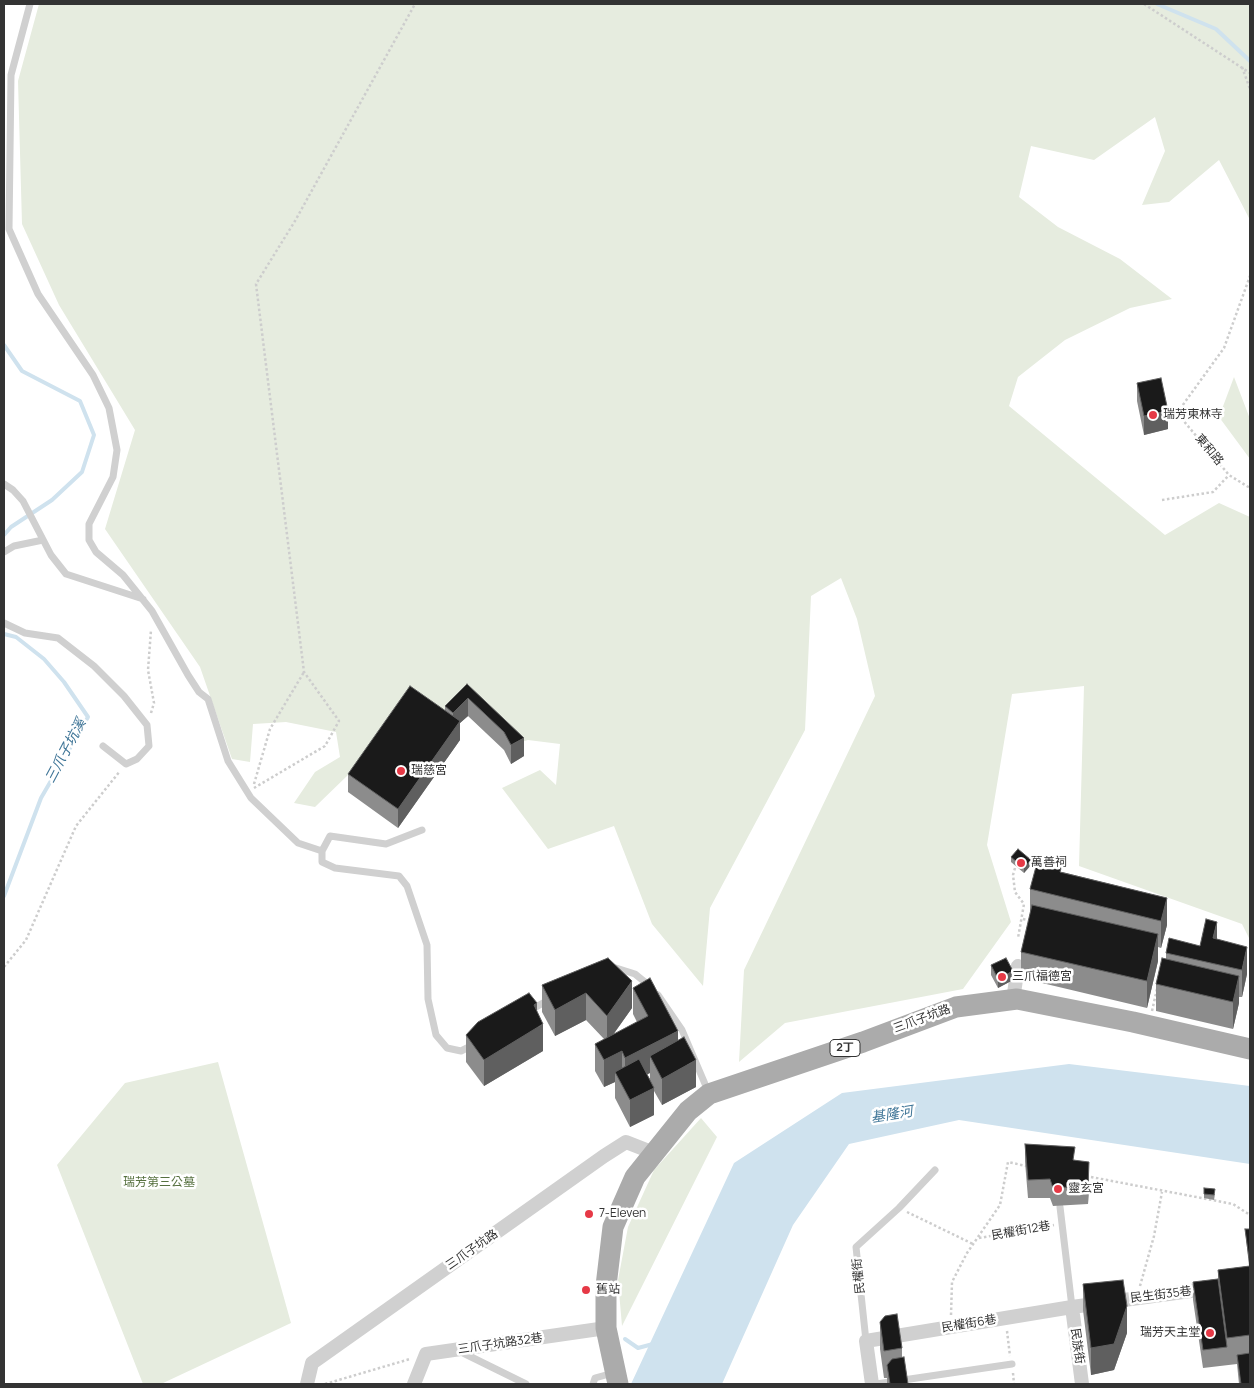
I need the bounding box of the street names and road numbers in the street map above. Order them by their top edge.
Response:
street label: 東和路 [1192,432,1226,468]
street label: 三爪子坑路 [891,1002,953,1036]
road number: 2丁 [830,1040,860,1056]
street label: 民權街12巷 [990,1219,1052,1243]
street label: 三爪子坑路 [443,1227,501,1273]
street label: 民權街 [850,1257,868,1295]
street label: 民生街35巷 [1130,1284,1192,1306]
street label: 民權街6巷 [940,1313,998,1335]
street label: 民族街 [1067,1327,1087,1365]
street label: 三爪子坑路32巷 [457,1331,543,1357]

